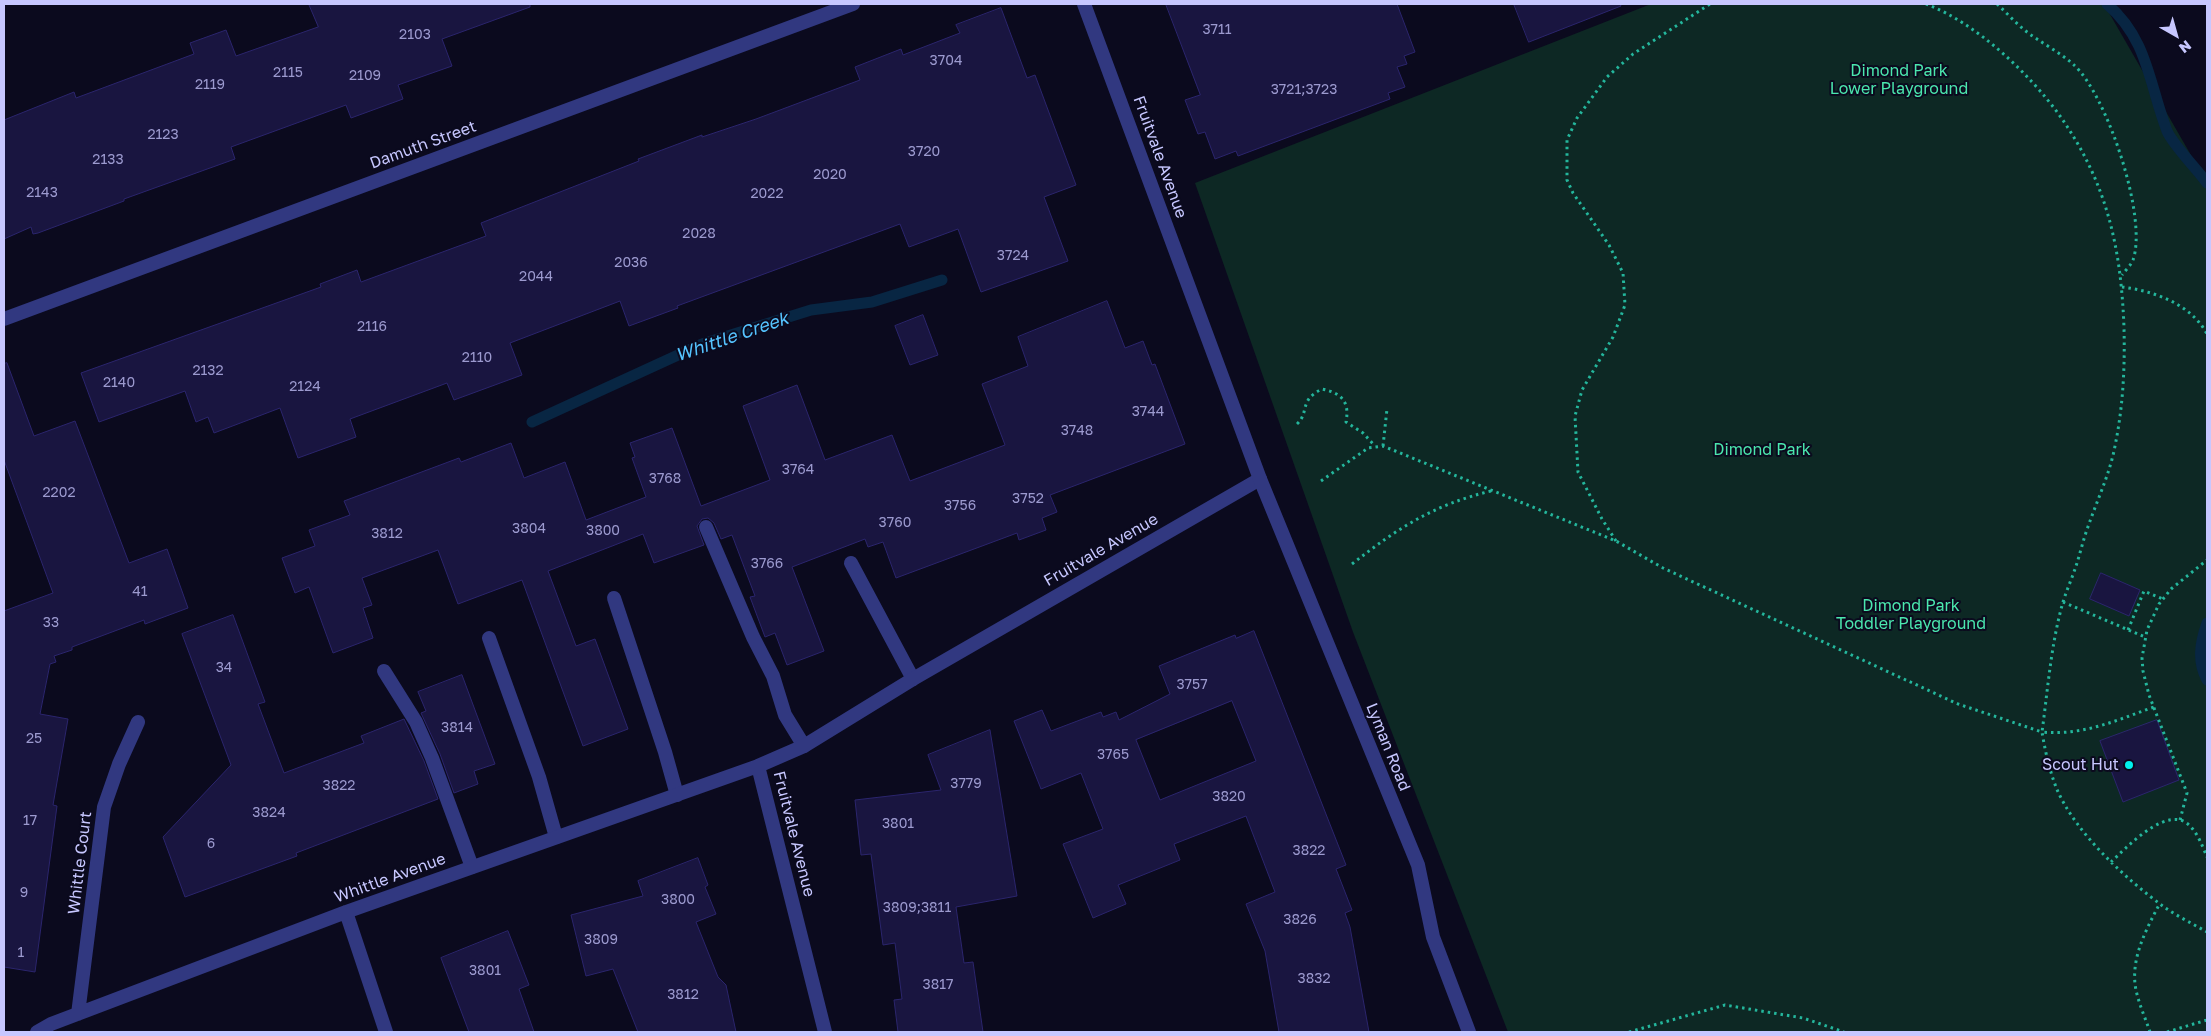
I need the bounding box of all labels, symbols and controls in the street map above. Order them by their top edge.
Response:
north arrow [2151,10,2201,60]
house number: 3711 [1202,22,1232,38]
house number: 2103 [399,27,431,43]
text: N [2176,37,2195,57]
house number: 3704 [930,53,962,69]
park label: Dimond Park Lower Playground [1830,61,1968,99]
house number: 2115 [273,65,303,81]
house number: 2109 [349,68,381,84]
house number: 2119 [195,77,225,93]
house number: 3721;3723 [1271,82,1337,98]
street label: Fruitvale Avenue [1129,93,1191,221]
street label: Damuth Street [367,117,479,173]
house number: 2123 [147,127,179,143]
house number: 3720 [908,144,940,160]
house number: 2133 [92,152,124,168]
house number: 2020 [813,167,847,183]
house number: 2143 [26,185,58,201]
house number: 2022 [750,186,784,202]
house number: 2028 [682,226,716,242]
house number: 3724 [997,248,1029,264]
house number: 2036 [614,255,648,271]
house number: 2044 [519,269,553,285]
water label: Whittle Creek [673,308,791,366]
house number: 2116 [357,319,387,335]
house number: 2110 [462,350,492,366]
house number: 2132 [192,363,224,379]
house number: 2140 [103,375,135,391]
house number: 2124 [289,379,321,395]
house number: 3744 [1132,404,1164,420]
house number: 3748 [1061,423,1093,439]
park label: Dimond Park [1713,440,1811,460]
house number: 3764 [782,462,814,478]
house number: 3768 [649,471,681,487]
house number: 2202 [42,485,76,501]
house number: 3752 [1012,491,1044,507]
house number: 3756 [944,498,976,514]
street label: Fruitvale Avenue [1040,510,1162,590]
house number: 3760 [879,515,911,531]
house number: 3804 [512,521,546,537]
house number: 3800 [586,523,620,539]
house number: 3812 [371,526,403,542]
house number: 3766 [751,556,783,572]
house number: 41 [132,584,148,600]
park label: Dimond Park Toddler Playground [1836,596,1986,634]
house number: 33 [43,615,59,631]
house number: 34 [216,660,232,676]
house number: 3757 [1176,677,1208,693]
street label: Lyman Road [1362,700,1414,794]
house number: 3814 [441,720,473,736]
house number: 25 [26,731,42,747]
house number: 3765 [1097,747,1129,763]
place label: Scout Hut [2042,755,2119,775]
marker: Scout Hut [2123,759,2135,771]
street label: Fruitvale Avenue [769,769,819,899]
house number: 3779 [950,776,982,792]
house number: 3822 [323,778,355,794]
house number: 3820 [1212,789,1246,805]
house number: 3824 [252,805,286,821]
street label: Whittle Court [64,810,96,916]
house number: 17 [23,813,37,829]
house number: 3801 [882,816,914,832]
house number: 6 [207,836,215,852]
house number: 3822 [1293,843,1325,859]
street label: Whittle Avenue [332,849,448,907]
house number: 9 [20,885,28,901]
house number: 3800 [661,892,695,908]
house number: 3809;3811 [883,900,951,916]
house number: 3826 [1283,912,1317,928]
house number: 3809 [584,932,618,948]
house number: 1 [18,945,24,961]
house number: 3801 [469,963,501,979]
house number: 3832 [1297,971,1331,987]
house number: 3817 [923,977,953,993]
house number: 3812 [667,987,699,1003]

